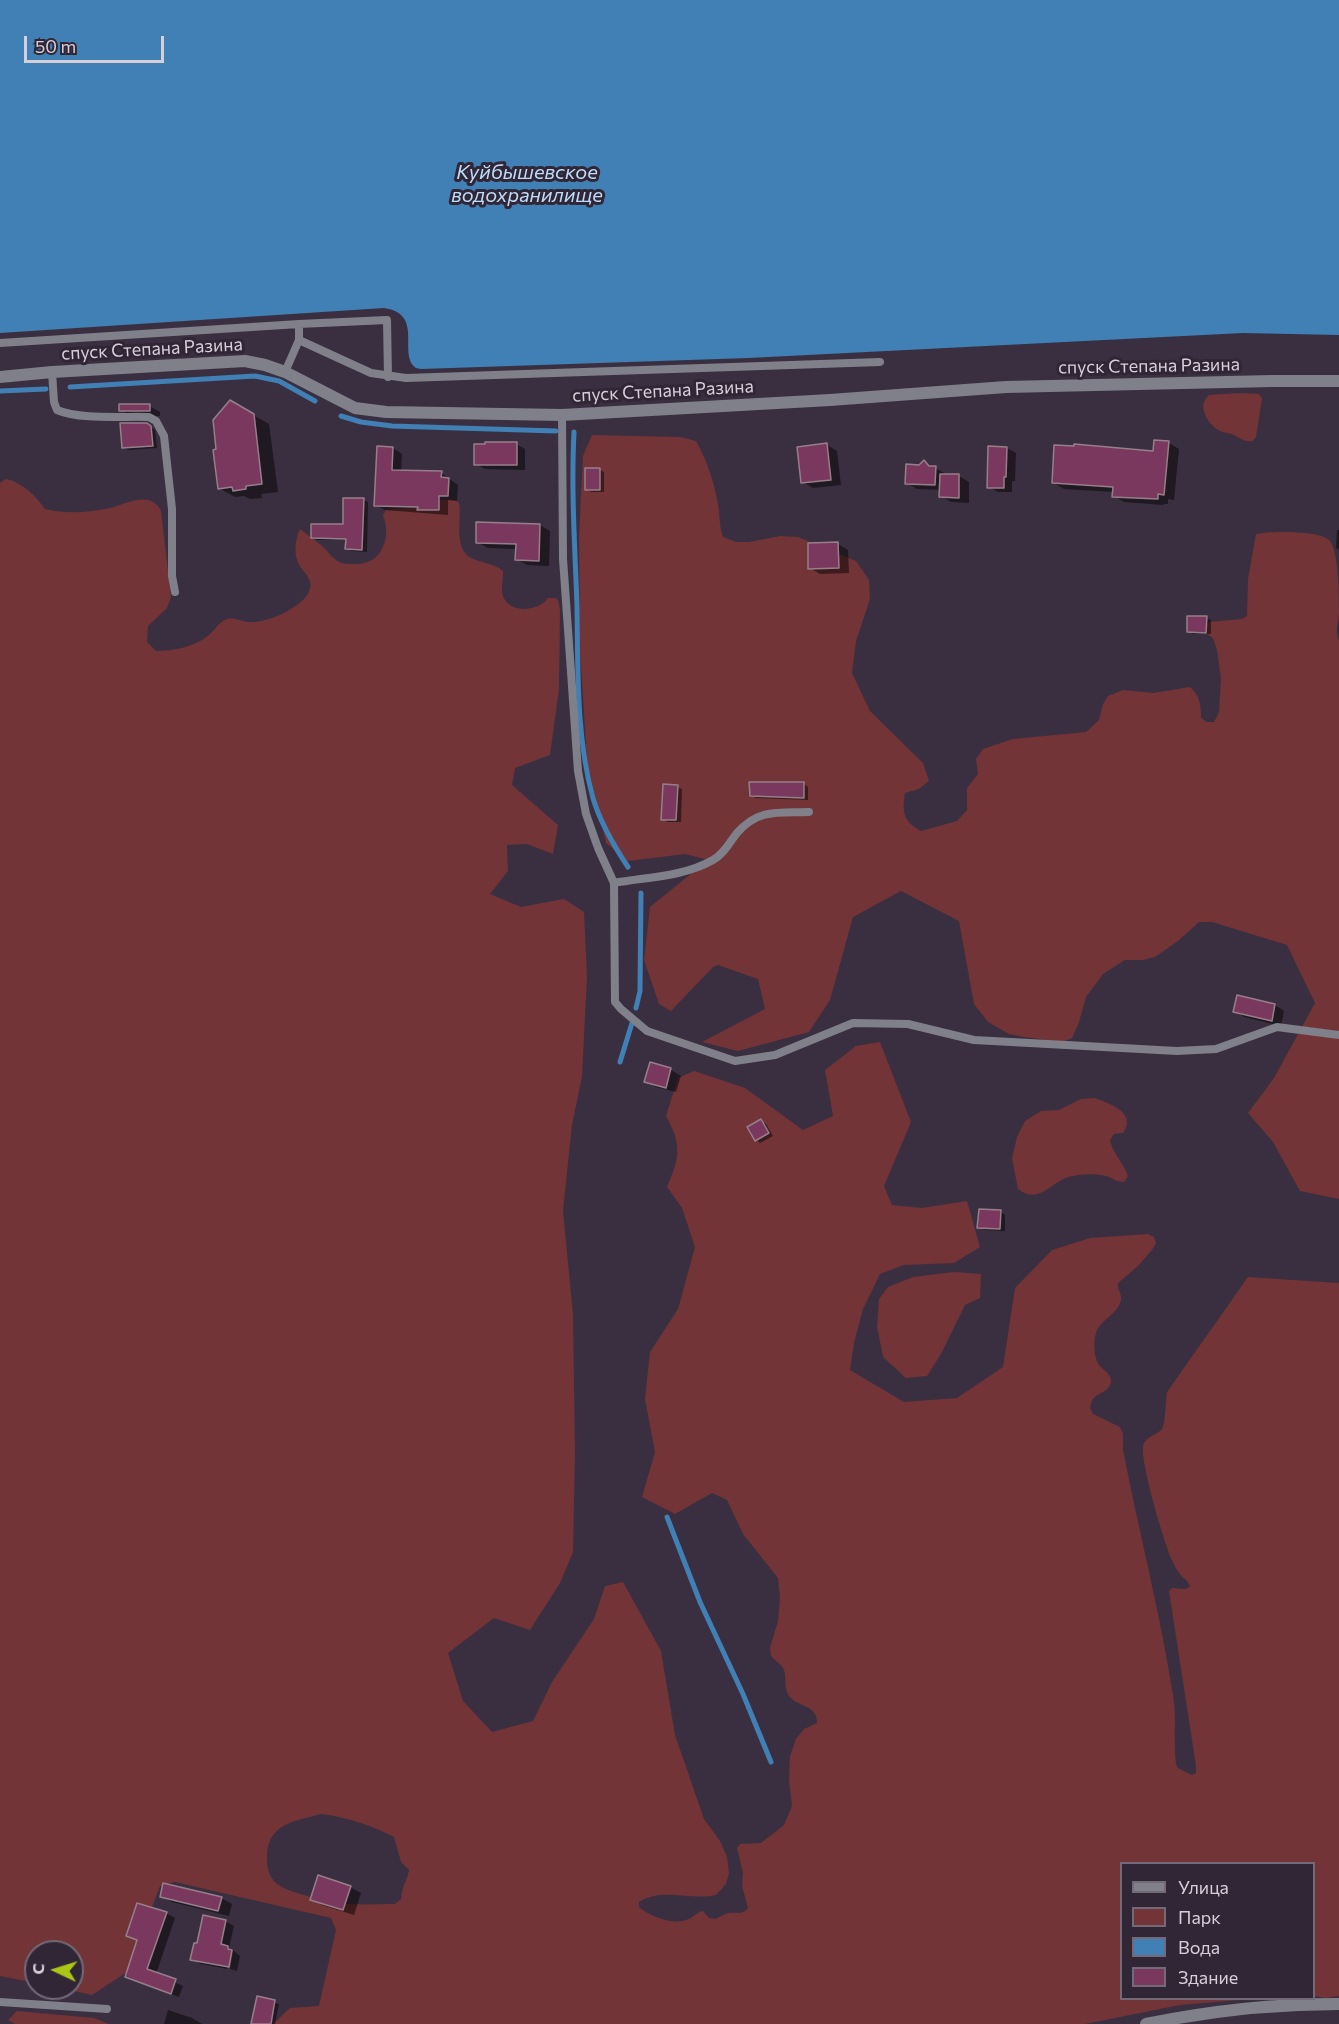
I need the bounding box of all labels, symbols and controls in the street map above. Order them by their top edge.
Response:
scale bar [27,24,166,62]
text: 50 m [35,35,76,57]
water label: Куйбышевское водохранилище [451,160,603,207]
street label: спуск Степана Разина [61,333,243,365]
street label: спуск Степана Разина [1058,354,1240,378]
street label: спуск Степана Разина [572,375,754,407]
legend [1120,1862,1315,2000]
text: Улица [1178,1876,1229,1898]
text: Парк [1178,1906,1221,1928]
text: Вода [1178,1936,1220,1958]
north arrow [24,1940,84,2000]
text: С [28,1963,47,1975]
text: Здание [1178,1966,1238,1988]

